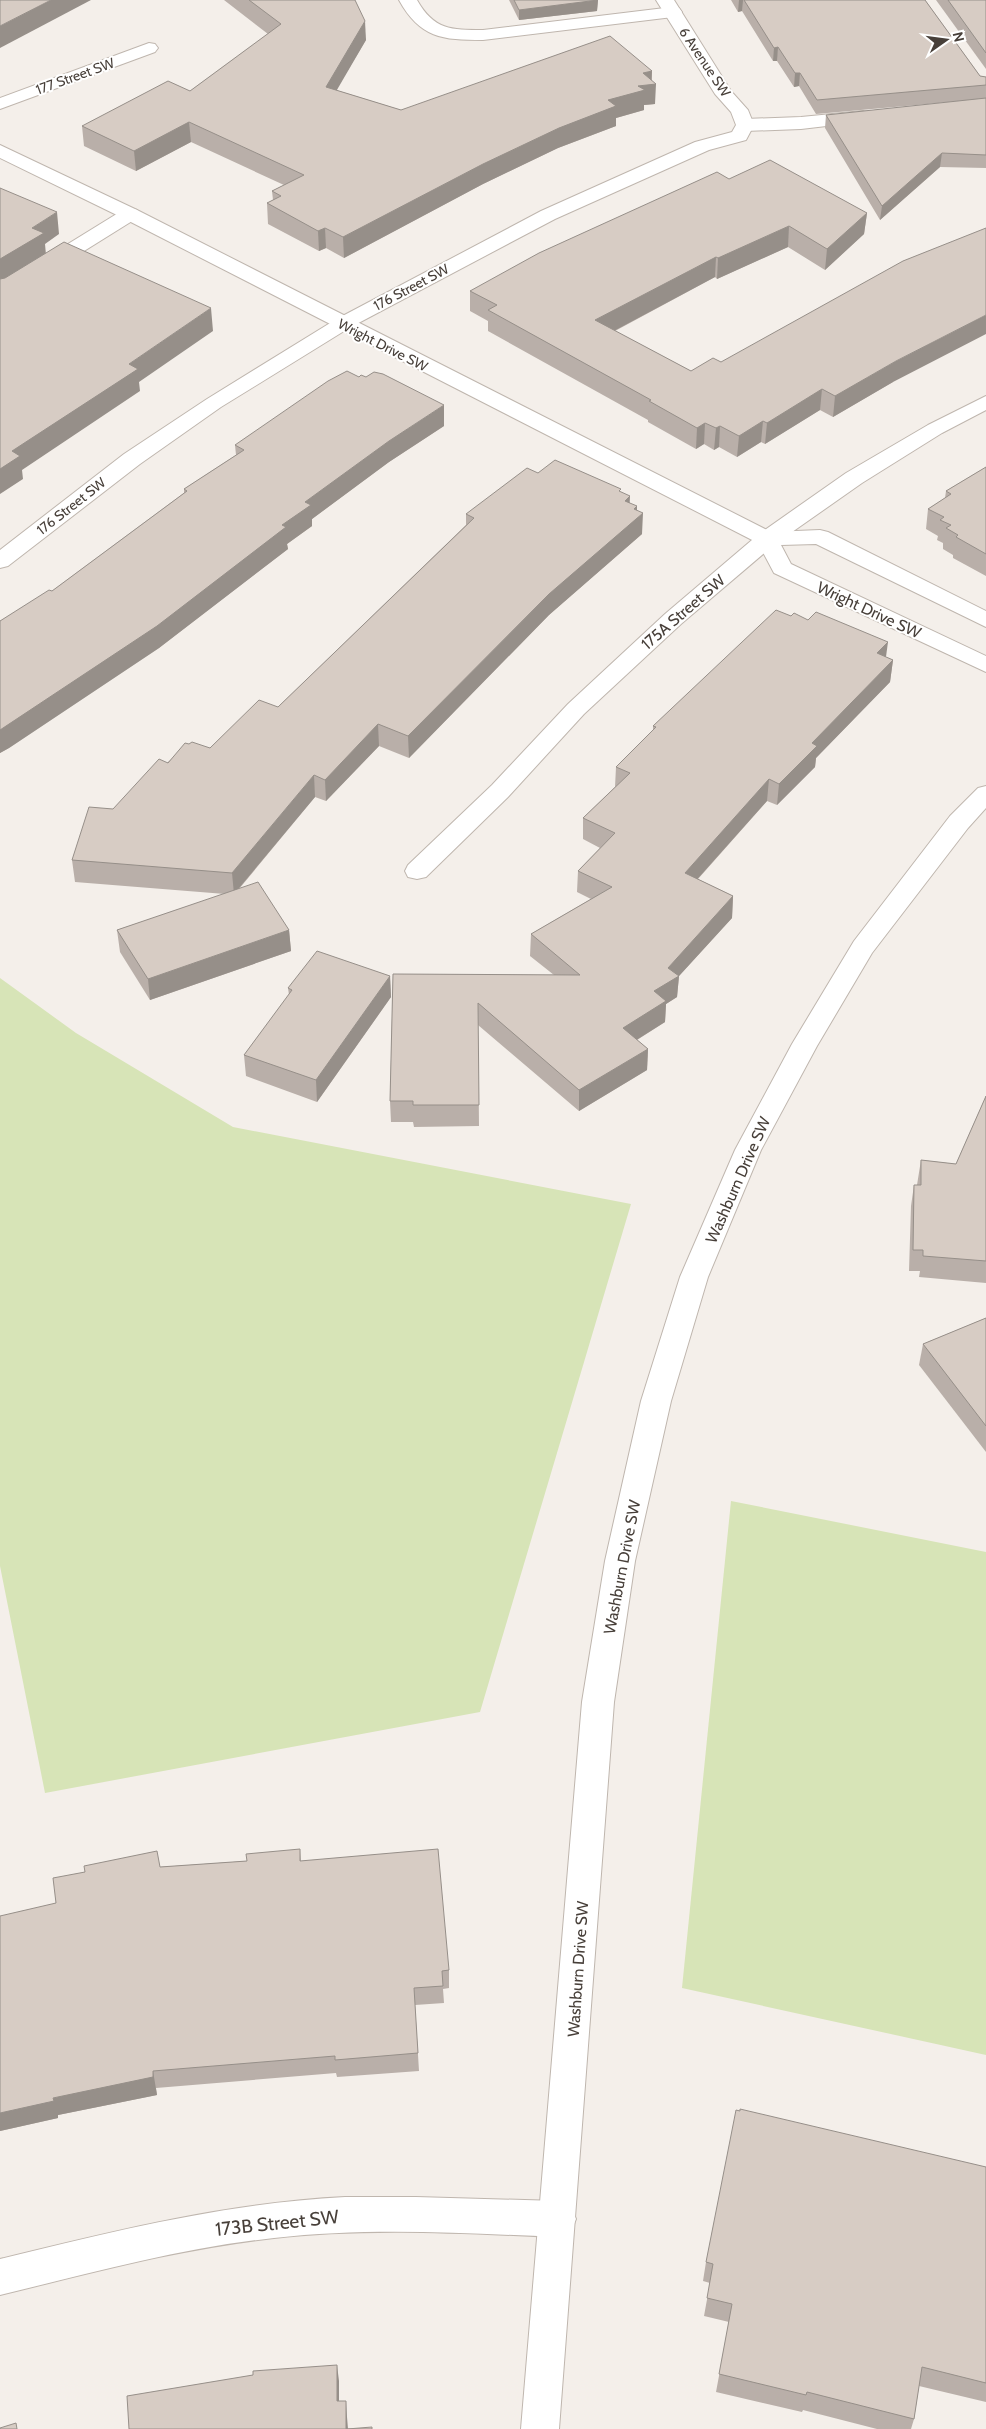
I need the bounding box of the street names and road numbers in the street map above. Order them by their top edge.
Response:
street label: 6 Avenue SW [675,24,735,101]
street label: 177 Street SW [33,53,117,99]
street label: 176 Street SW [370,259,453,314]
street label: Wright Drive SW [335,315,432,376]
street label: 176 Street SW [33,473,110,539]
street label: 175A Street SW [637,570,729,653]
street label: Wright Drive SW [814,578,925,643]
street label: Washburn Drive SW [702,1113,775,1246]
street label: Washburn Drive SW [600,1497,644,1636]
street label: Washburn Drive SW [564,1899,592,2038]
street label: 173B Street SW [214,2205,340,2241]

